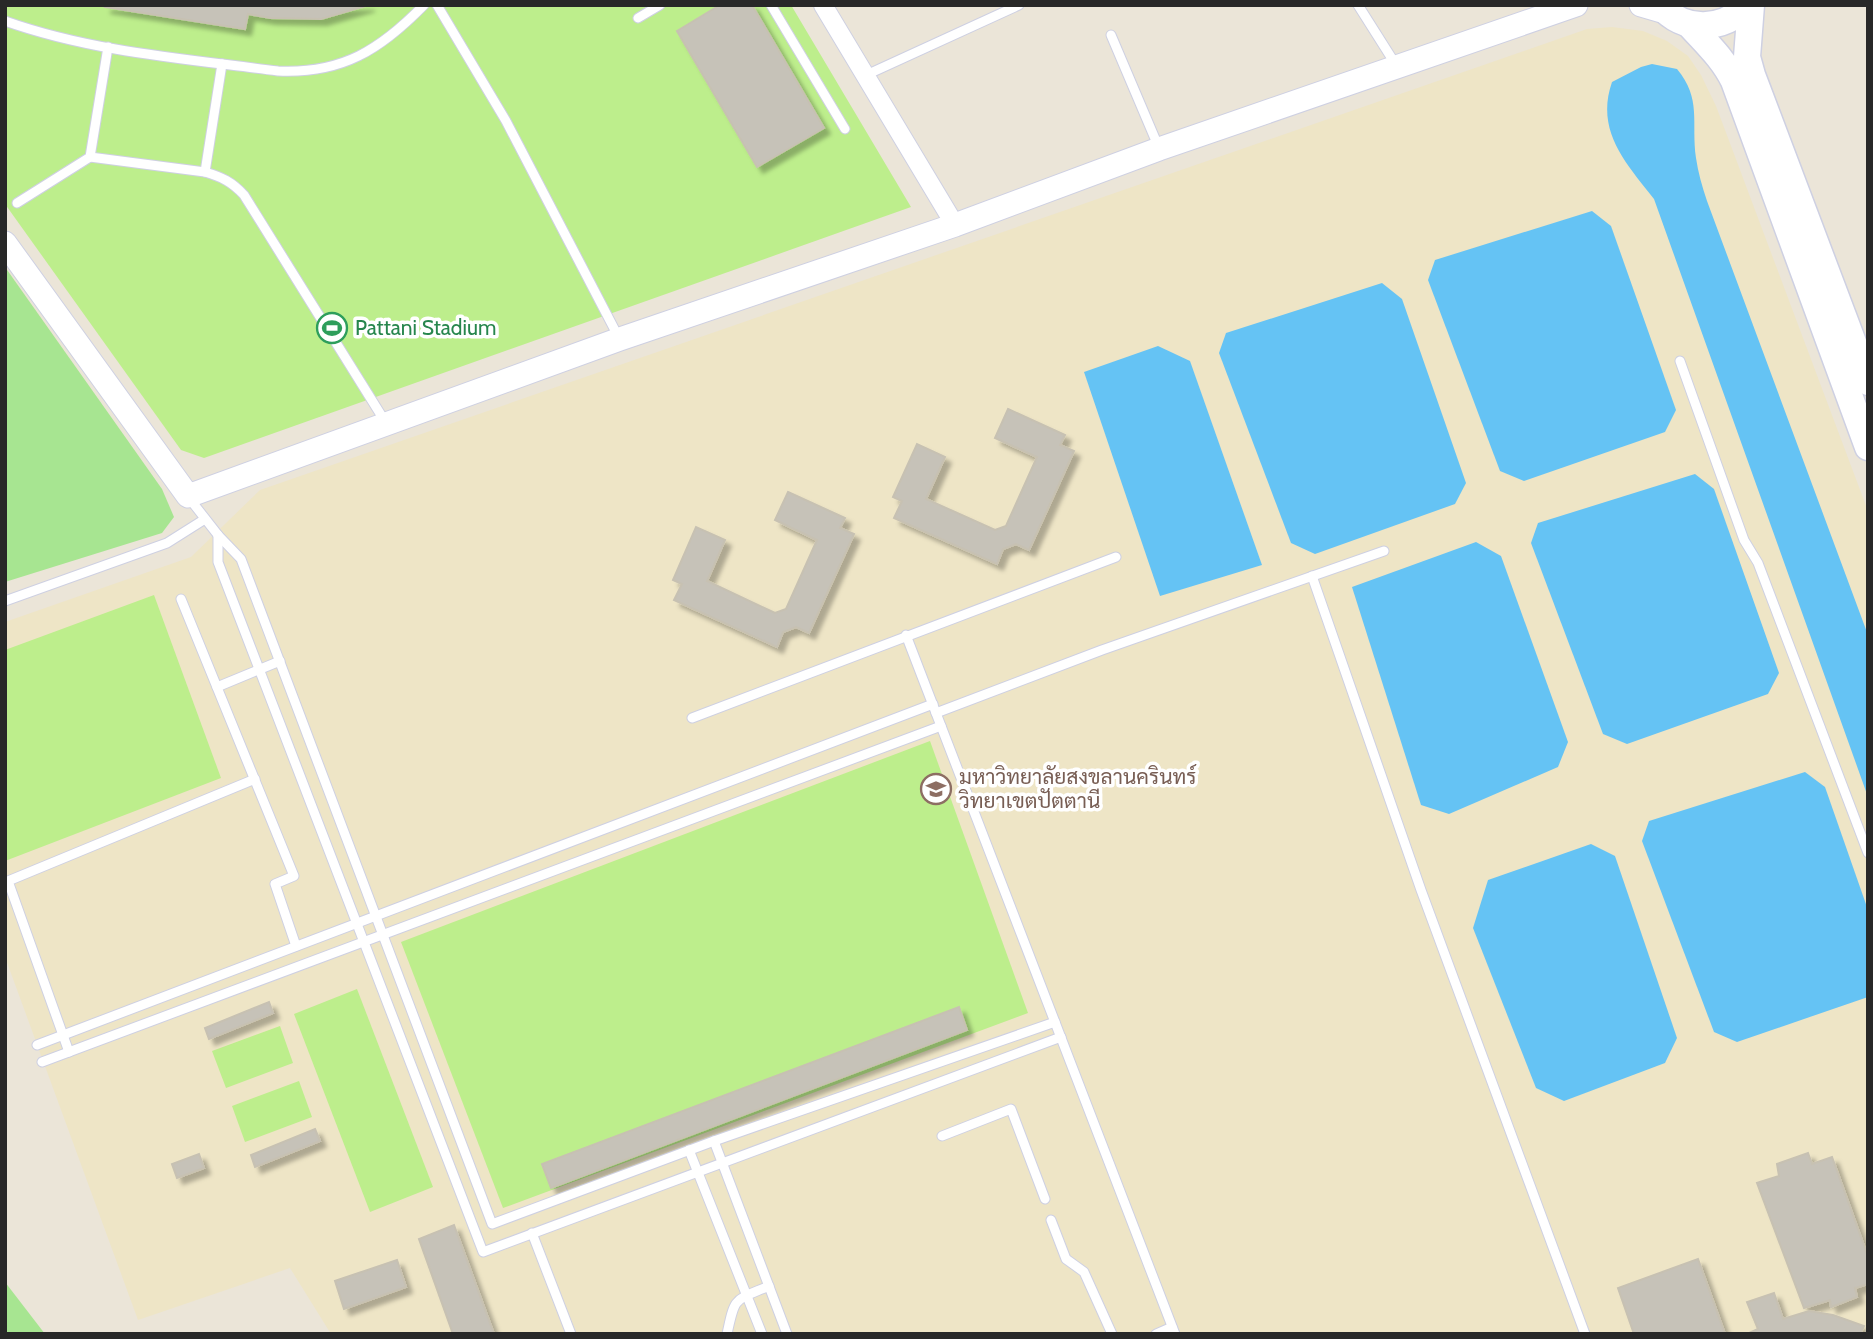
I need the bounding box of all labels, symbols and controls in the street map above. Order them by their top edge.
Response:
sports icon: Pattani Stadium [315,311,349,345]
place label: Pattani Stadium [355,315,496,340]
place label: มหาวิทยาลัยสงขลานครินทร์ วิทยาเขตปัตตานี [959,763,1196,813]
school or university icon: มหาวิทยาลัยสงขลานครินทร์ วิทยาเขตปัตตานี [919,772,953,806]

